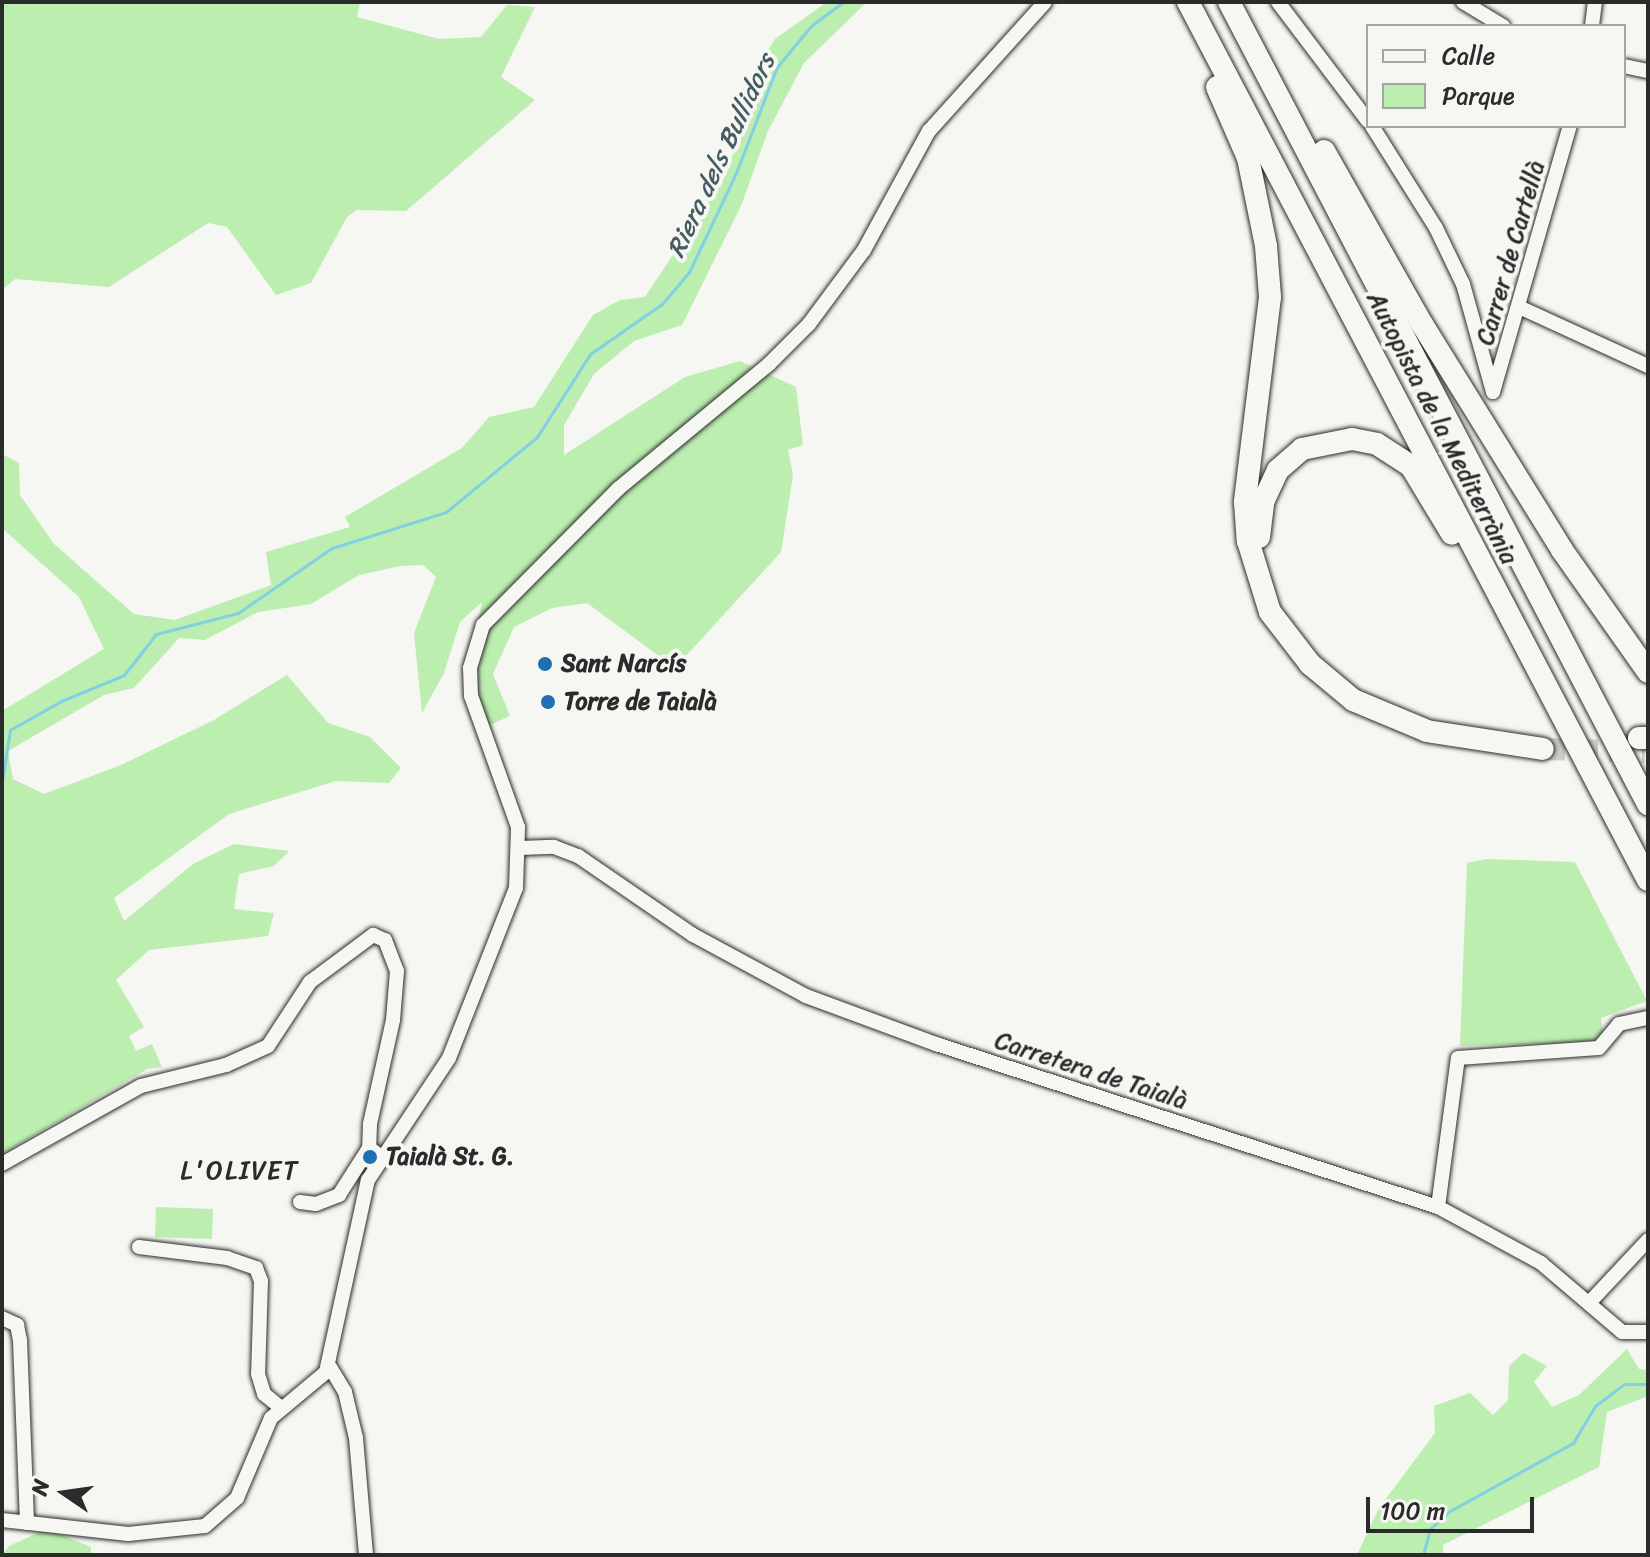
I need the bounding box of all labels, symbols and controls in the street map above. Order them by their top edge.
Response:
legend [1366,24,1626,128]
text: Calle [1442,35,1495,77]
water label: Riera dels Bullidors [660,50,782,262]
text: Parque [1442,75,1515,117]
street label: Carrer de Cartellà [1471,157,1551,349]
street label: Autopista de la Mediterrània [1361,287,1523,569]
place label: Sant Narcís [561,650,685,678]
marker: Sant Narcís [536,655,554,673]
place label: Torre de Taialà [564,688,718,716]
marker: Torre de Taialà [539,693,557,711]
street label: Carretera de Taialà [991,1026,1191,1116]
place label: Taialà St. G. [386,1143,514,1171]
marker: Taialà St. G. [361,1148,379,1166]
district label: L'OLIVET [181,1155,299,1187]
north arrow [24,1453,104,1533]
text: N [19,1476,61,1499]
scale bar [1370,1481,1538,1531]
text: 100 m [1380,1490,1445,1532]

